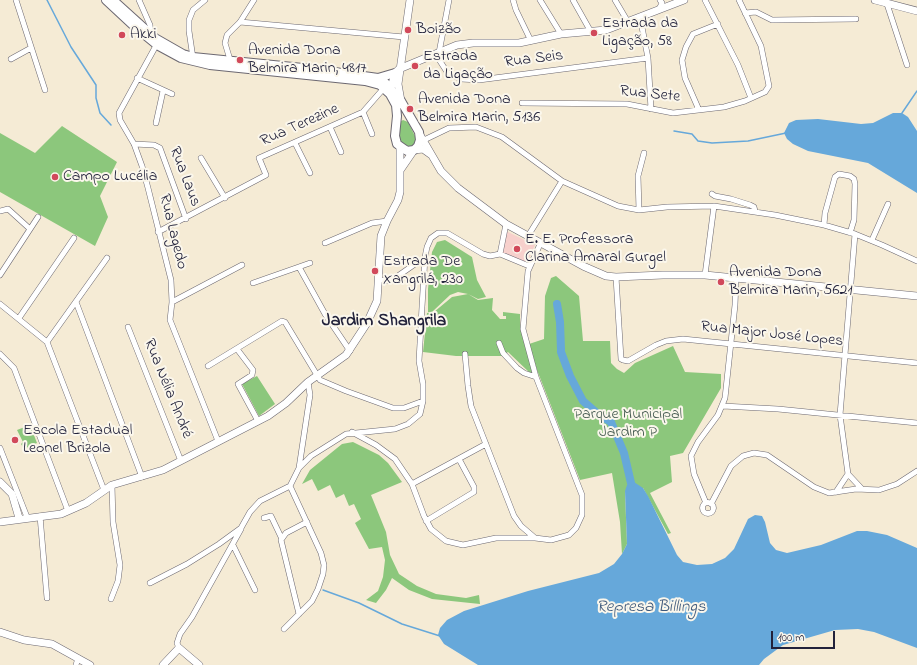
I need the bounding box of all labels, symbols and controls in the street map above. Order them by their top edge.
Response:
place label: Estrada da Ligação, 58 [602,14,678,52]
place label: Boizão [416,20,461,40]
place label: Akki [130,25,157,45]
marker: Boizão [403,25,413,35]
marker: Estrada da Ligação, 58 [589,28,599,38]
marker: Akki [117,30,127,40]
place label: Avenida Dona Belmira Marin, 4817 [248,41,367,79]
place label: Estrada da Ligação [423,47,493,85]
street label: Rua Seis [504,47,564,73]
marker: Avenida Dona Belmira Marin, 4817 [235,55,245,65]
marker: Estrada da Ligação [410,61,420,71]
street label: Rua Sete [619,82,681,108]
place label: Avenida Dona Belmira Marin, 5136 [418,90,540,128]
street label: Rua Terezine [258,100,342,152]
marker: Avenida Dona Belmira Marin, 5136 [405,104,415,114]
street label: Rua Laus [164,144,204,210]
place label: Campo Lucélia [63,167,157,187]
marker: Campo Lucélia [50,172,60,182]
street label: Rua Lagedo [153,192,191,272]
place label: E. E. Professora Clarina Amaral Gurgel [525,230,666,268]
marker: E. E. Professora Clarina Amaral Gurgel [512,244,522,254]
place label: Estrada De Xangrilá, 230 [383,252,463,290]
place label: Avenida Dona Belmira Marin, 5621 [729,263,853,301]
marker: Estrada De Xangrilá, 230 [370,266,380,276]
marker: Avenida Dona Belmira Marin, 5621 [716,277,726,287]
district label: Jardim Shangrila [322,311,446,333]
street label: Rua Major José Lopes [700,318,844,352]
street label: Rua Nélia André [138,336,196,442]
park label: Parque Municipal Jardim P [574,405,682,443]
place label: Escola Estadual Leonel Brizola [23,421,132,459]
marker: Escola Estadual Leonel Brizola [10,435,20,445]
water label: Represa Billings [596,598,706,618]
scale bar [773,623,837,649]
text: 100 m [778,629,805,647]

